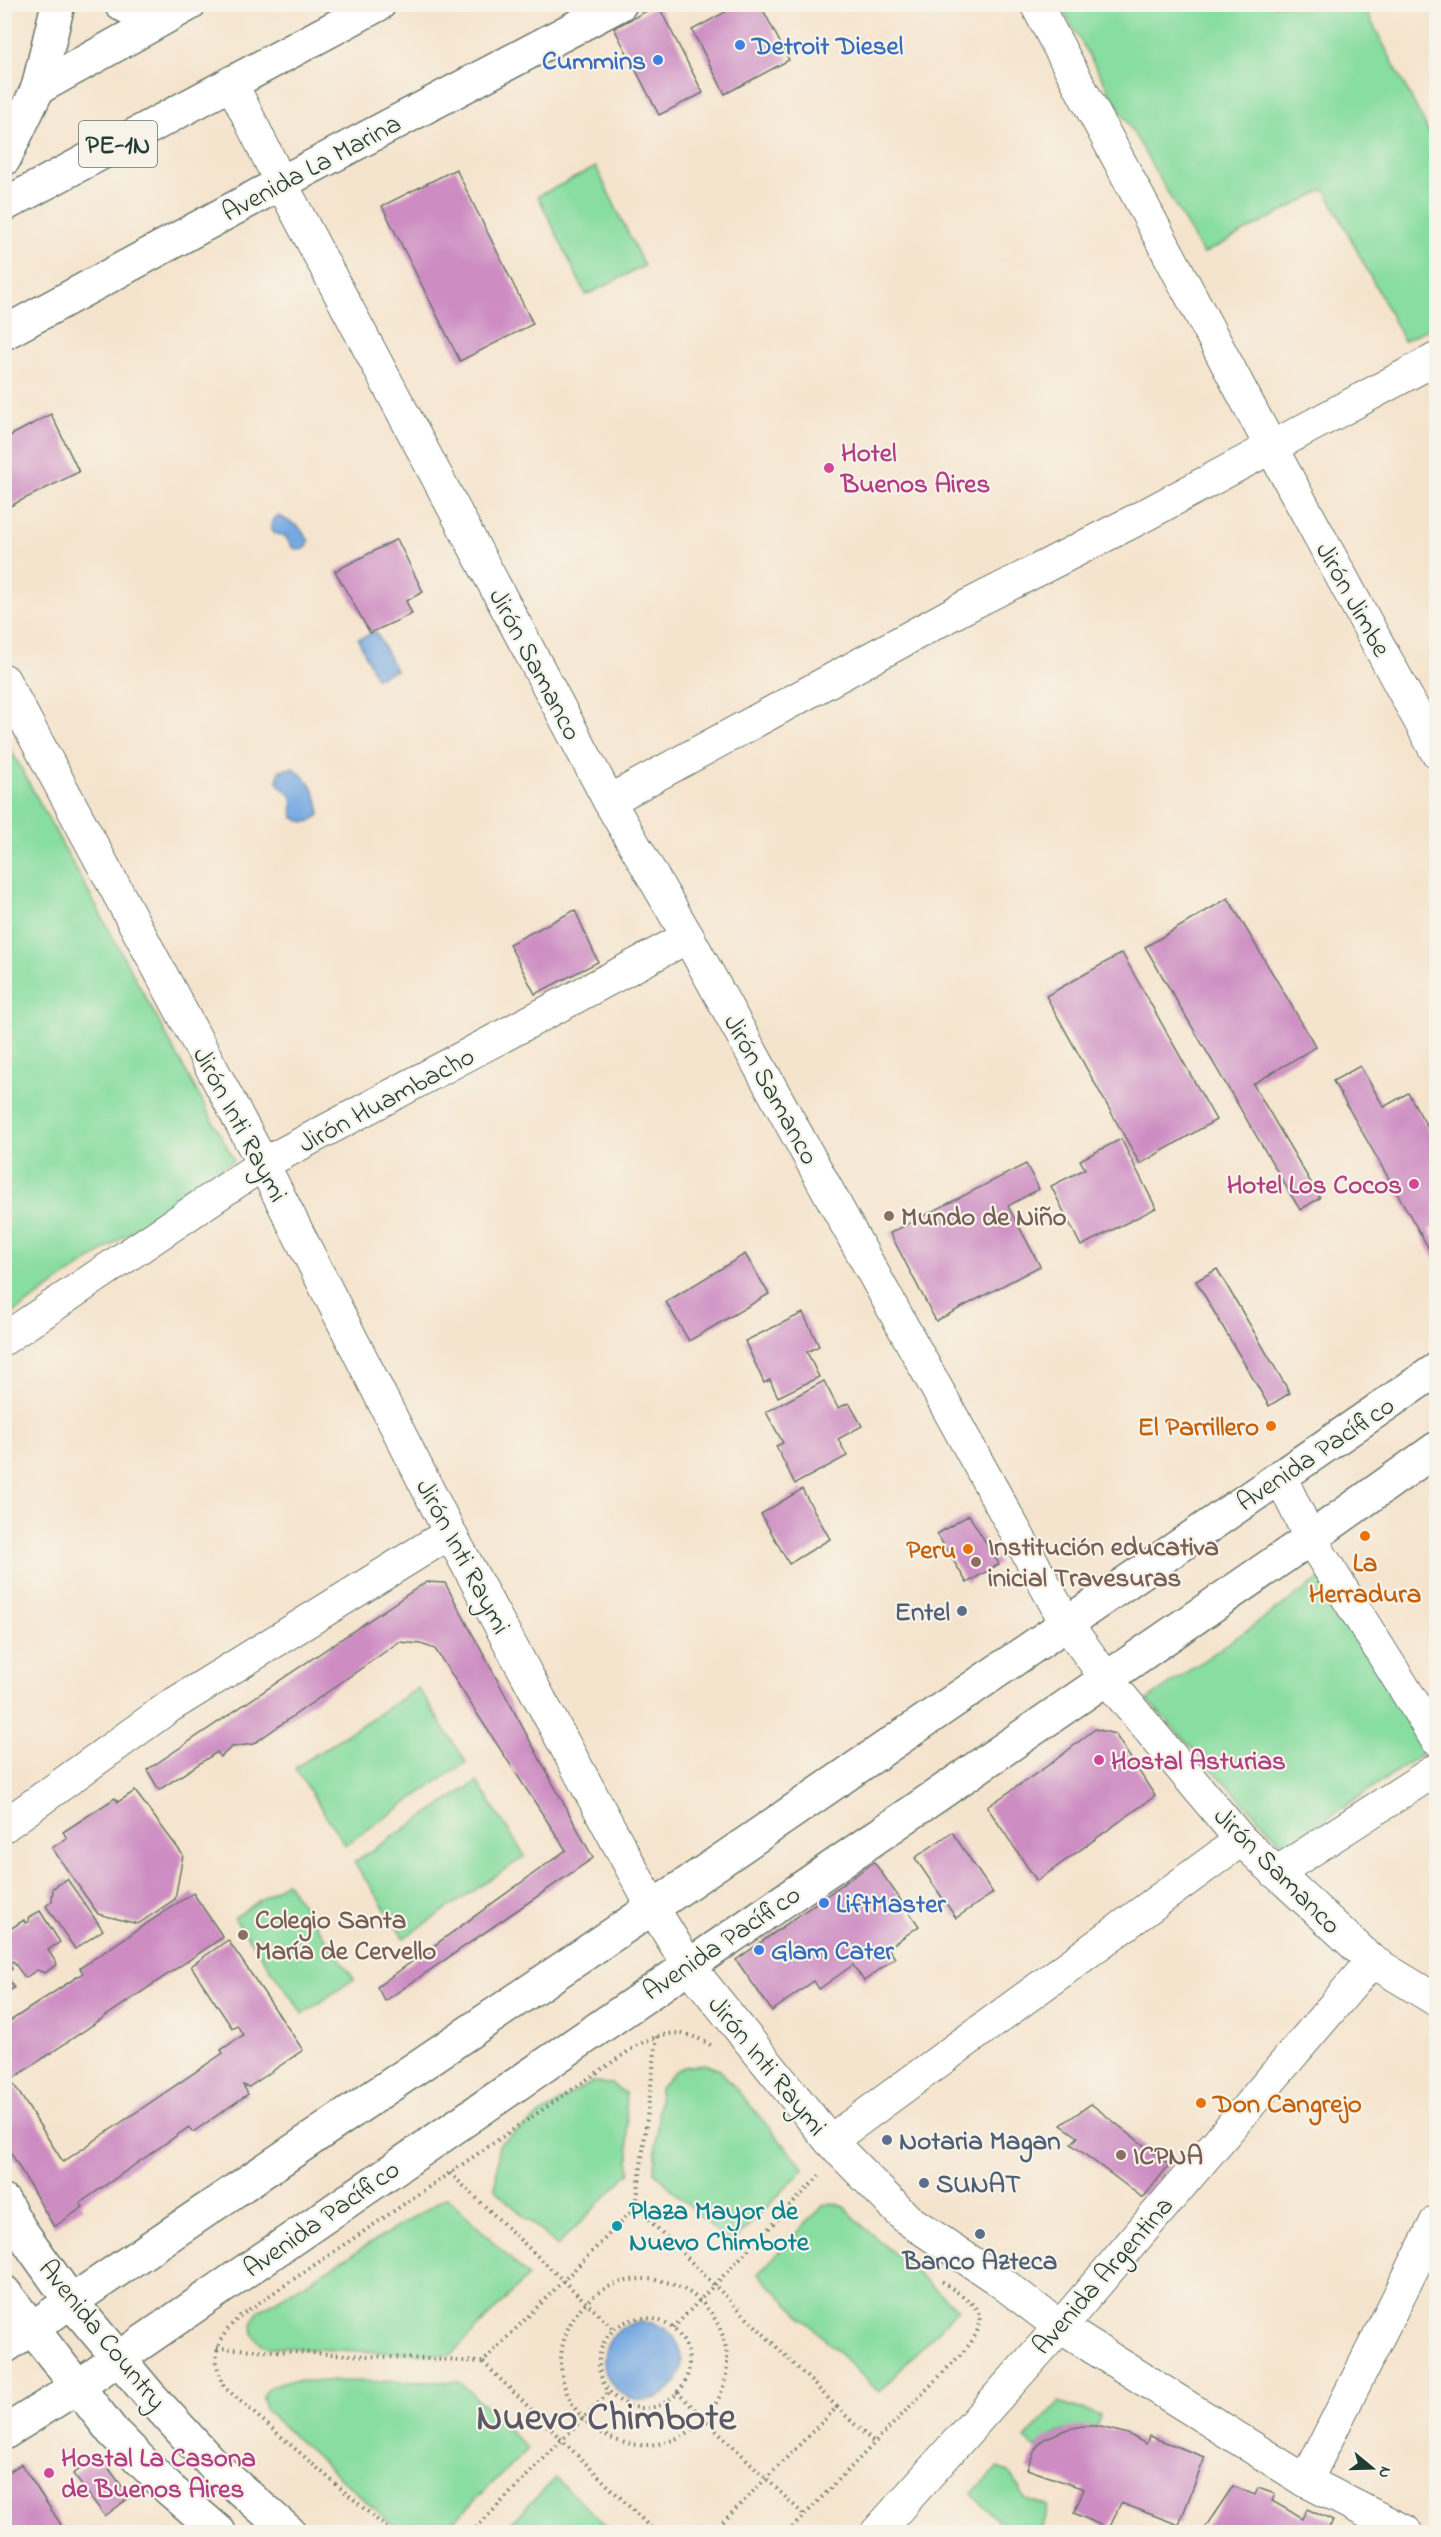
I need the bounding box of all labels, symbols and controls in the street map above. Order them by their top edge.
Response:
place label: Detroit Diesel [750,28,903,67]
marker: Detroit Diesel [733,38,747,52]
place label: Cummins [542,43,646,82]
marker: Cummins [651,53,665,67]
street label: Avenida La Marina [216,106,409,233]
road number: PE-1N [79,121,157,167]
place label: Hotel Buenos Aires [839,435,990,505]
marker: Hotel Buenos Aires [822,461,836,475]
street label: Jirón Jimbe [1304,536,1400,665]
street label: Jirón Samanco [477,582,590,748]
street label: Jirón Samanco [712,1008,827,1173]
street label: Jirón Huambacho [292,1038,482,1164]
street label: Jirón Inti Raymi [181,1040,296,1210]
place label: Hotel Los Cocos [1227,1167,1402,1206]
marker: Hotel Los Cocos [1407,1177,1421,1191]
place label: Mundo de Niño [901,1199,1066,1238]
marker: Mundo de Niño [882,1209,896,1223]
street label: Avenida Pacífico [1229,1388,1403,1523]
place label: El Parrillero [1138,1409,1259,1448]
marker: El Parrillero [1264,1419,1278,1433]
street label: Jirón Inti Raymi [404,1472,519,1642]
place label: Institución educativa inicial Travesuras [988,1529,1219,1599]
marker: La Herradura [1358,1529,1372,1543]
place label: Peru [906,1532,956,1571]
marker: Peru [961,1542,975,1556]
place label: La Herradura [1309,1545,1421,1615]
marker: Institución educativa inicial Travesuras [969,1555,983,1569]
place label: Entel [895,1594,950,1633]
marker: Entel [955,1604,969,1618]
place label: Hostal Asturias [1111,1743,1286,1782]
marker: Hostal Asturias [1092,1753,1106,1767]
street label: Jirón Samanco [1203,1799,1349,1945]
street label: Avenida Pacífico [635,1877,809,2012]
place label: LiftMaster [836,1886,946,1925]
marker: LiftMaster [817,1896,831,1910]
place label: Colegio Santa María de Cervello [255,1902,436,1972]
marker: Colegio Santa María de Cervello [236,1928,250,1942]
place label: Glam Cater [771,1933,894,1972]
marker: Glam Cater [752,1943,766,1957]
street label: Jirón Inti Raymi [697,1988,835,2145]
place label: Don Cangrejo [1211,2086,1362,2126]
marker: Don Cangrejo [1194,2096,1208,2110]
place label: Notaria Magan [899,2123,1061,2163]
marker: Notaria Magan [880,2133,894,2147]
place label: ICPNA [1133,2138,1203,2177]
marker: ICPNA [1114,2148,1128,2162]
street label: Avenida Pacífico [236,2151,409,2289]
place label: SUNAT [936,2166,1021,2205]
marker: SUNAT [917,2176,931,2190]
street label: Avenida Argentina [1024,2189,1184,2365]
place label: Plaza Mayor de Nuevo Chimbote [629,2193,810,2263]
marker: Plaza Mayor de Nuevo Chimbote [610,2219,624,2233]
marker: Banco Azteca [973,2227,987,2241]
place label: Banco Azteca [901,2243,1057,2282]
street label: Avenida Country [28,2252,174,2420]
district label: Nuevo Chimbote [476,2391,737,2448]
north arrow [1342,2438,1402,2498]
place label: Hostal La Casona de Buenos Aires [61,2440,256,2510]
text: N [1371,2463,1397,2481]
marker: Hostal La Casona de Buenos Aires [42,2466,56,2480]

